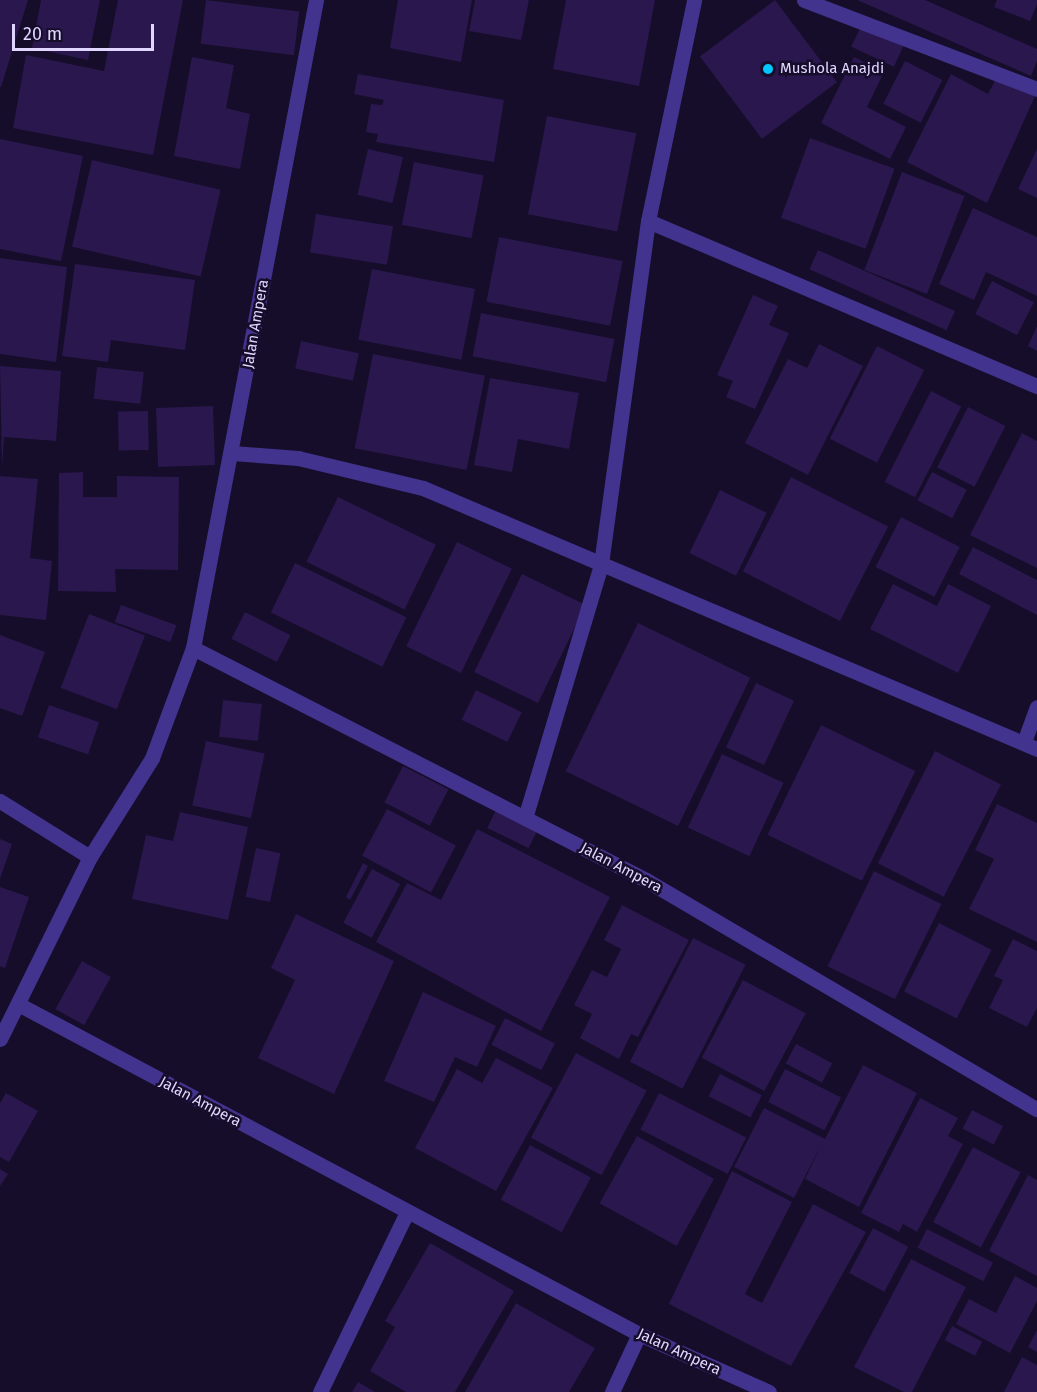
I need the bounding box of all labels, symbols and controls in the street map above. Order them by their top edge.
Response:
scale bar [15,12,158,50]
text: 20 m [23,23,62,45]
place label: Mushola Anajdi [780,60,884,78]
marker: Mushola Anajdi [761,62,775,76]
street label: Jalan Ampera [239,278,273,370]
street label: Jalan Ampera [577,839,665,897]
street label: Jalan Ampera [156,1073,244,1131]
street label: Jalan Ampera [635,1325,723,1379]

